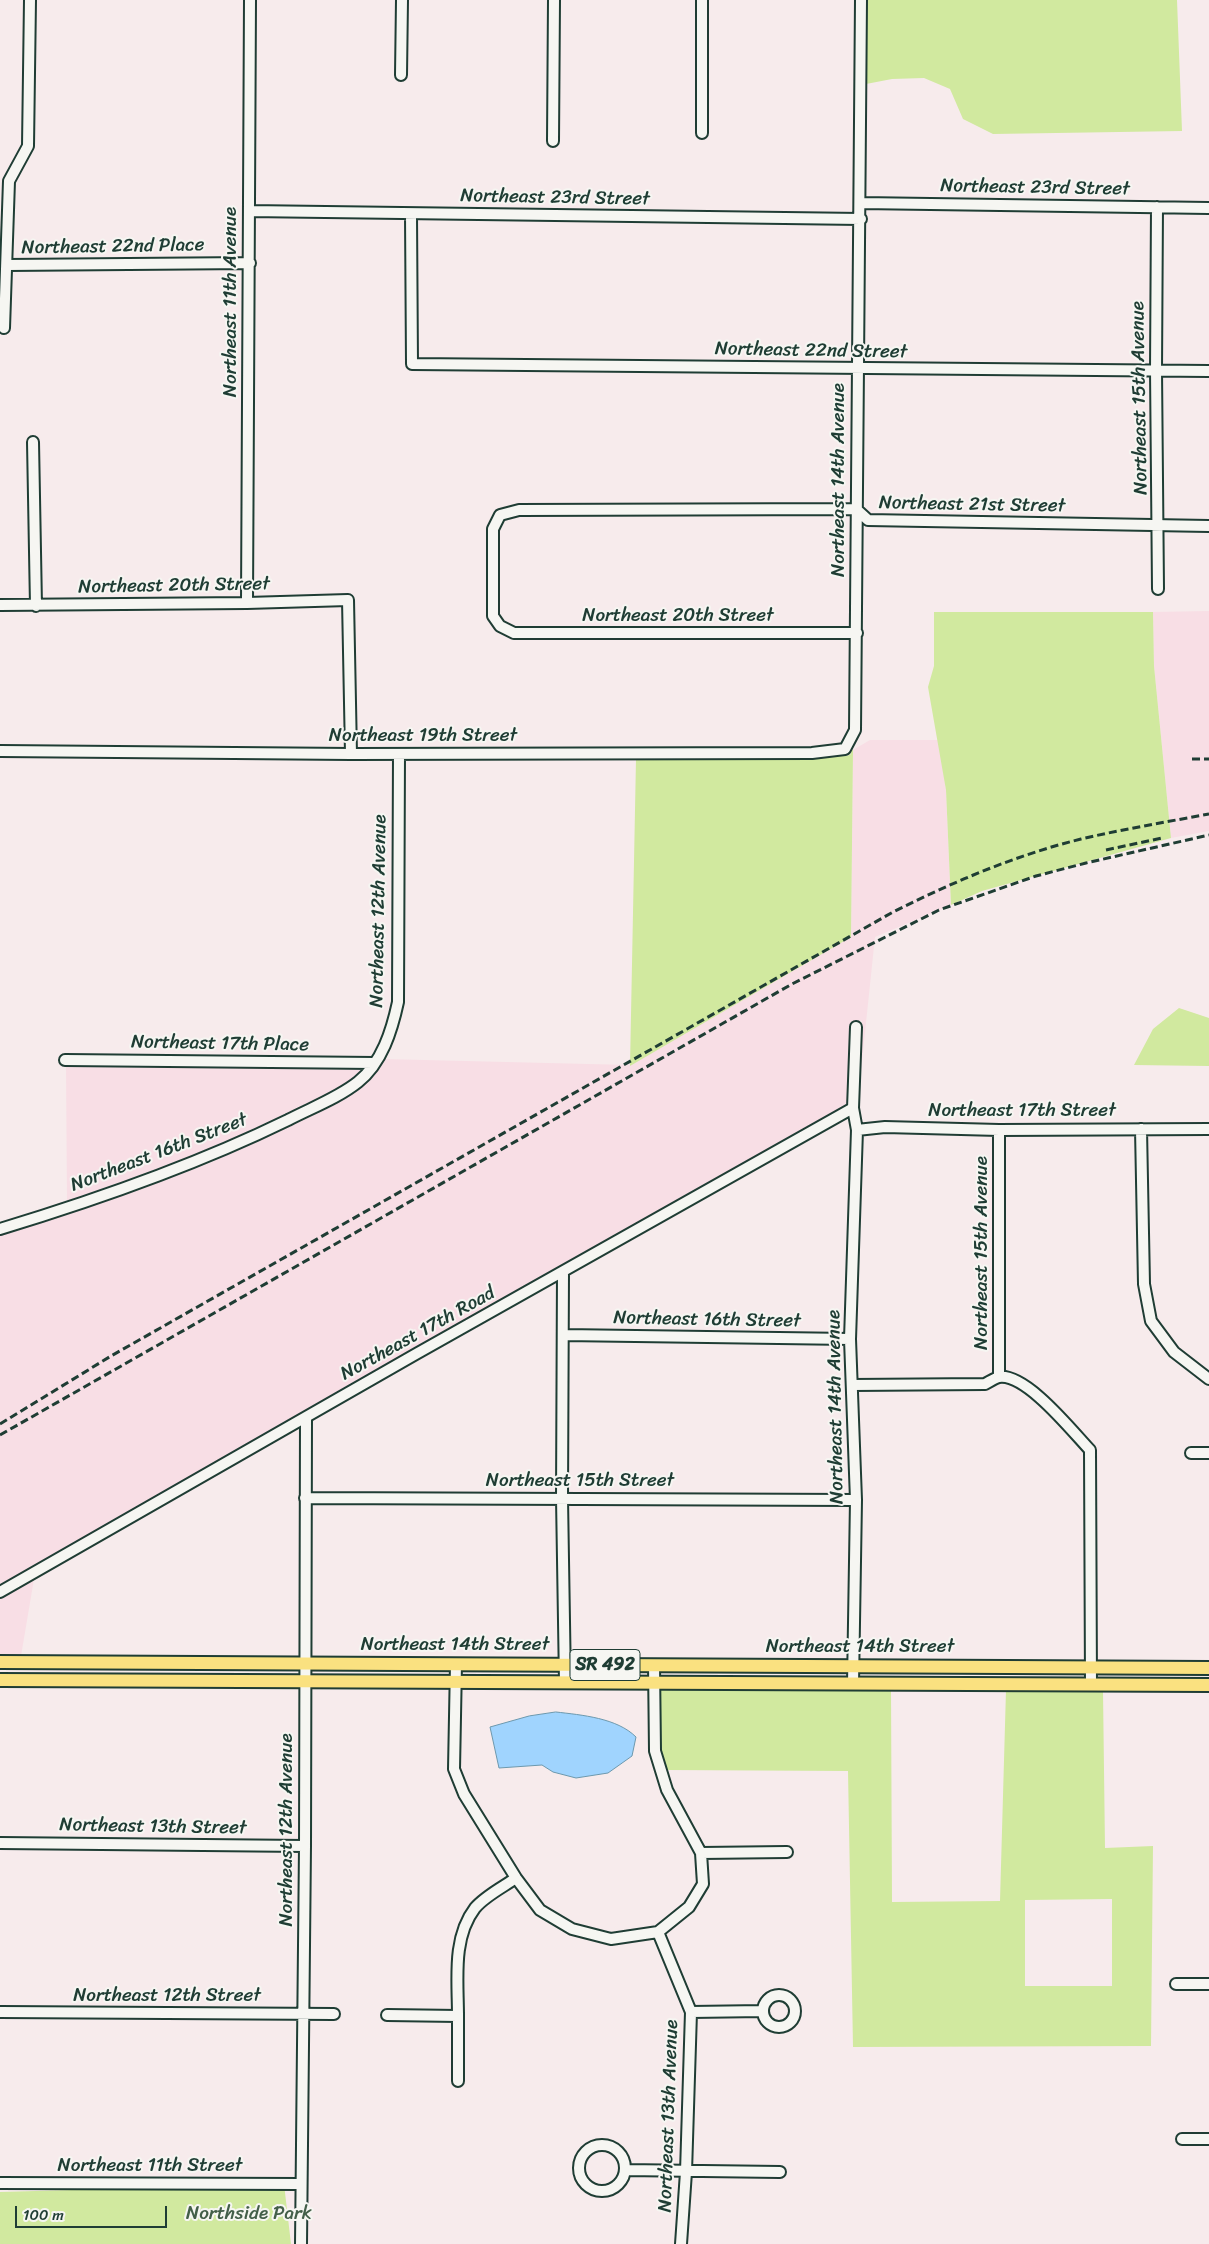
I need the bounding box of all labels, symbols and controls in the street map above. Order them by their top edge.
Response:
street label: Northeast 23rd Street [940,175,1130,201]
street label: Northeast 23rd Street [460,185,650,211]
street label: Northeast 11th Avenue [220,207,242,397]
street label: Northeast 22nd Place [21,234,205,260]
street label: Northeast 15th Avenue [1127,301,1153,495]
street label: Northeast 22nd Street [715,338,907,364]
street label: Northeast 14th Avenue [828,383,850,577]
street label: Northeast 21st Street [879,492,1065,518]
street label: Northeast 20th Street [78,573,270,599]
street label: Northeast 20th Street [582,605,774,627]
street label: Northeast 19th Street [329,725,517,747]
street label: Northeast 12th Avenue [366,814,392,1008]
street label: Northeast 17th Place [131,1031,309,1057]
street label: Northeast 17th Street [928,1100,1116,1122]
street label: Northeast 16th Street [67,1109,251,1197]
street label: Northeast 15th Avenue [971,1156,993,1350]
street label: Northeast 17th Road [337,1282,499,1386]
street label: Northeast 16th Street [613,1307,801,1333]
street label: Northeast 14th Avenue [823,1310,849,1504]
street label: Northeast 15th Street [486,1470,674,1492]
street label: Northeast 14th Street [361,1634,549,1656]
street label: Northeast 14th Street [766,1636,954,1658]
road number: SR 492 [570,1650,640,1680]
street label: Northeast 12th Avenue [276,1733,298,1927]
street label: Northeast 13th Street [59,1814,247,1840]
street label: Northeast 12th Street [73,1985,261,2007]
street label: Northeast 13th Avenue [654,2019,684,2213]
street label: Northeast 11th Street [58,2155,242,2177]
scale bar [18,2196,170,2228]
text: 100 m [23,2202,64,2228]
park label: Northside Park [186,2203,312,2225]

